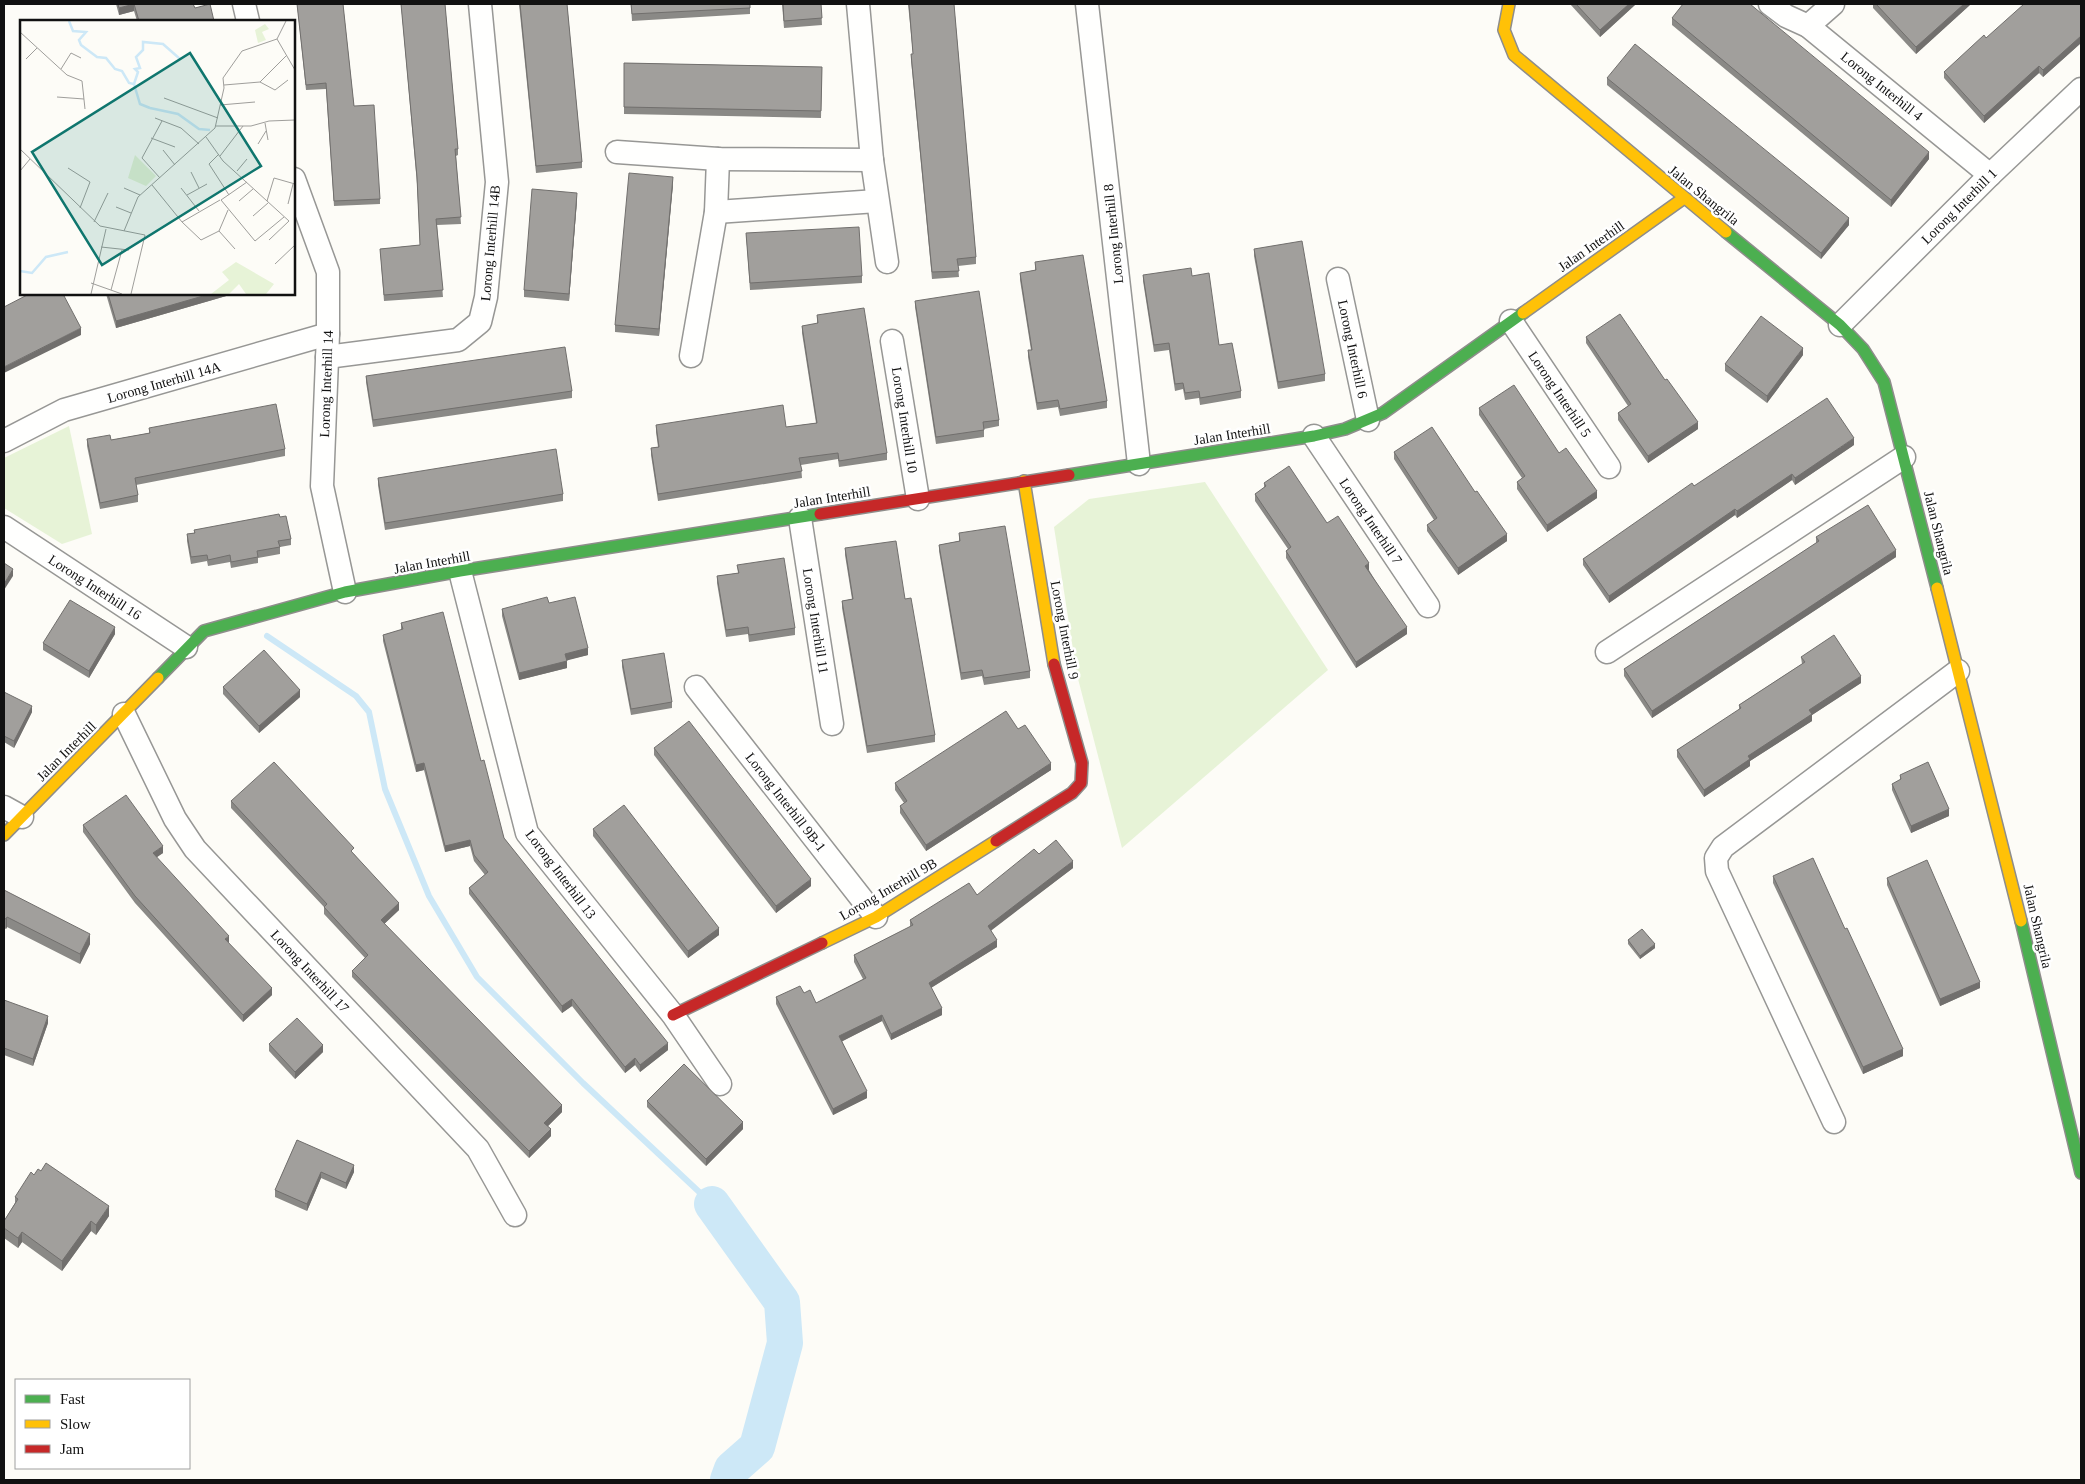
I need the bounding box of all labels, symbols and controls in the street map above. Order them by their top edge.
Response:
inset map [20,20,295,295]
street label: Lorong Interhill 4 [1838,49,1925,124]
street label: Jalan Shangrila [1666,163,1742,229]
street label: Lorong Interhill 1 [1919,166,2000,247]
street label: Lorong Interhill 8 [1101,183,1126,285]
street label: Lorong Interhill 14B [478,184,503,302]
street label: Jalan Interhill [1555,218,1627,275]
street label: Lorong Interhill 6 [1335,298,1370,400]
street label: Lorong Interhill 14 [317,330,336,438]
street label: Lorong Interhill 5 [1525,349,1594,440]
street label: Lorong Interhill 14A [106,359,223,406]
street label: Lorong Interhill 10 [889,366,920,474]
street label: Jalan Interhill [1193,421,1272,448]
street label: Lorong Interhill 7 [1336,476,1405,567]
street label: Jalan Interhill [793,484,872,511]
street label: Jalan Shangrila [1921,490,1956,577]
street label: Jalan Interhill [393,548,472,577]
street label: Lorong Interhill 16 [46,552,144,623]
street label: Lorong Interhill 11 [800,567,831,675]
street label: Lorong Interhill 9 [1048,579,1081,681]
street label: Jalan Interhill [34,719,99,784]
street label: Lorong Interhill 9B-1 [742,750,829,855]
street label: Lorong Interhill 13 [522,827,599,922]
street label: Lorong Interhill 9B [837,856,939,923]
street label: Jalan Shangrila [2021,883,2055,970]
street label: Lorong Interhill 17 [268,927,352,1016]
legend [15,1379,190,1469]
text: Fast [60,1391,86,1407]
text: Slow [60,1416,91,1432]
text: Jam [60,1441,84,1457]

